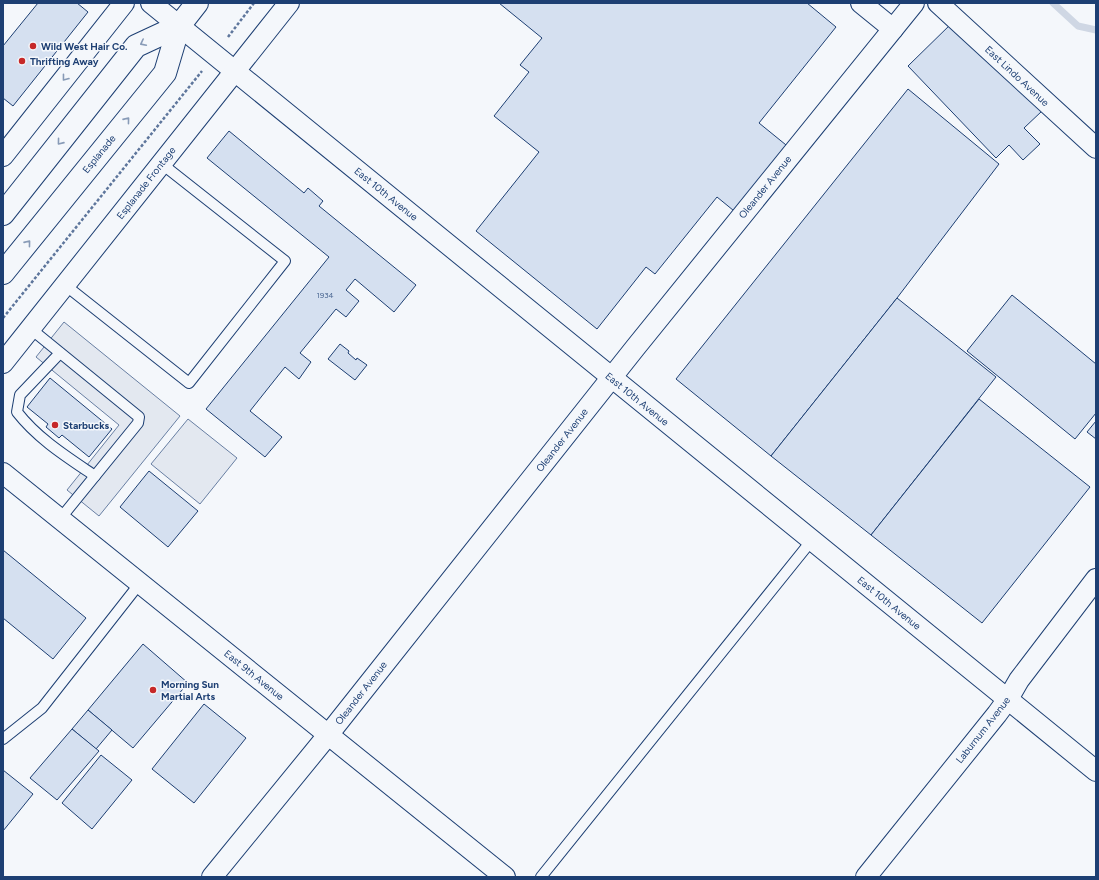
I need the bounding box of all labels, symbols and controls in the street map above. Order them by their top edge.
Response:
one-way arrow [140,38,148,45]
place label: Wild West Hair Co. [41,40,128,53]
marker: Wild West Hair Co. [28,41,38,51]
street label: East Lindo Avenue [982,43,1052,109]
place label: Thrifting Away [30,55,99,68]
marker: Thrifting Away [17,56,27,66]
one-way arrow [63,73,70,80]
one-way arrow [122,118,129,125]
street label: Esplanade [80,132,119,176]
one-way arrow [58,137,65,144]
street label: Esplanade Frontage [114,144,179,222]
street label: Oleander Avenue [736,153,795,221]
street label: East 10th Avenue [352,164,421,224]
one-way arrow [23,240,30,248]
house number: 1934 [316,290,334,300]
street label: East 10th Avenue [603,369,672,429]
street label: Oleander Avenue [533,405,591,474]
place label: Starbucks [63,419,110,432]
marker: Starbucks [50,420,60,430]
street label: East 10th Avenue [855,573,924,633]
street label: East 9th Avenue [221,647,287,703]
street label: Oleander Avenue [332,658,390,727]
place label: Morning Sun Martial Arts [161,678,219,703]
marker: Morning Sun Martial Arts [148,685,158,695]
street label: Laburnum Avenue [953,694,1013,766]

